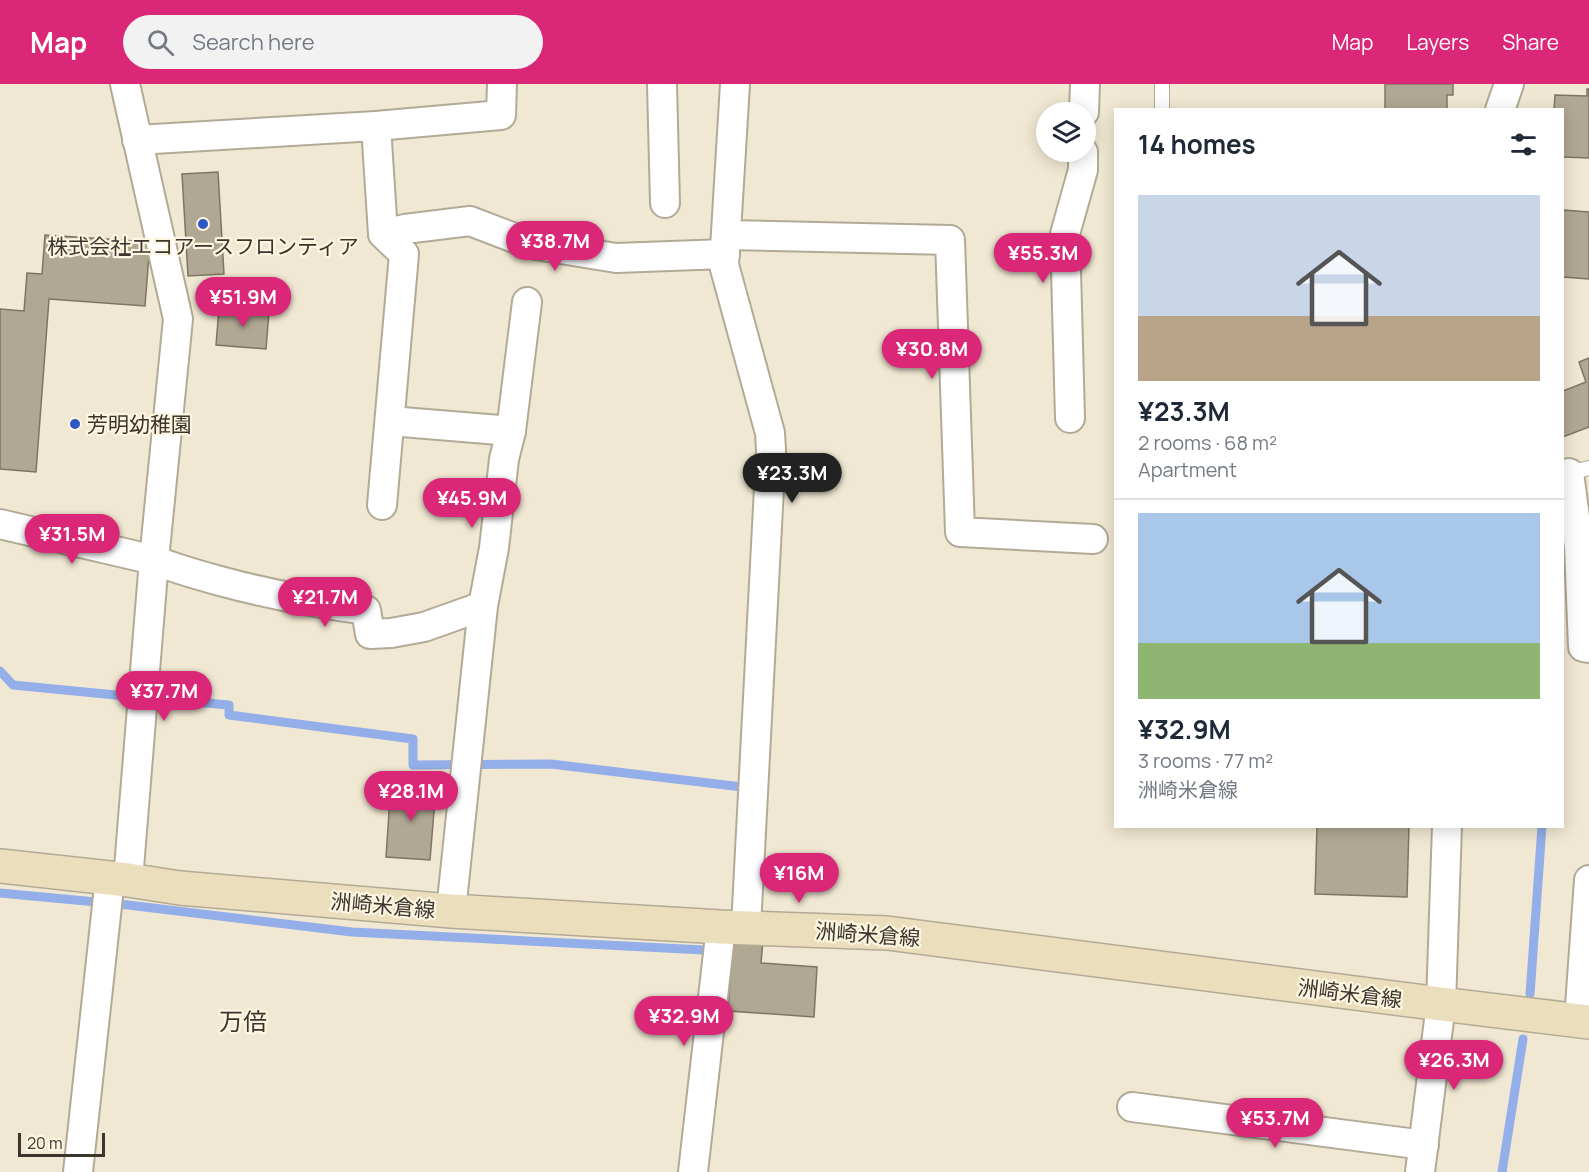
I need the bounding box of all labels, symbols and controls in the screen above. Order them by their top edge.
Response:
search box [123,15,543,69]
text: Map [30,23,87,61]
icon: search [144,26,177,59]
text: Search here [192,27,315,57]
text: Map [1332,28,1373,56]
text: Layers [1406,28,1469,56]
text: Share [1502,28,1559,56]
map controls [1036,102,1096,162]
button: layers [1036,102,1096,162]
text: 14 homes [1138,126,1256,162]
icon: filters [1507,128,1540,161]
marker: 株式会社エコアースフロンティア [196,217,210,231]
pin: ¥38.7M [506,221,604,272]
text: ¥38.7M [520,227,590,254]
place label: 株式会社エコアースフロンティア [47,232,359,260]
pin: ¥55.3M [994,233,1092,284]
icon: home [1285,234,1393,342]
text: ¥55.3M [1008,239,1078,266]
pin: ¥51.9M [194,277,292,328]
text: ¥51.9M [209,283,277,310]
pin: ¥30.8M [883,329,981,380]
text: ¥30.8M [896,335,968,362]
text: ¥23.3M [1138,393,1230,429]
place label: 芳明幼稚園 [87,410,192,438]
marker: 芳明幼稚園 [68,417,82,431]
text: 2 rooms · 68 m² [1138,429,1277,456]
pin: ¥23.3M [743,453,841,504]
text: Apartment [1138,456,1237,483]
text: ¥23.3M [757,459,827,486]
pin: ¥45.9M [423,478,521,529]
text: ¥45.9M [437,484,507,511]
pin: ¥31.5M [23,514,121,565]
text: ¥31.5M [39,520,105,547]
icon: home [1285,552,1393,660]
pin: ¥21.7M [276,577,374,628]
text: ¥21.7M [292,583,358,610]
pin: ¥37.7M [115,671,213,722]
text: ¥37.7M [130,677,198,704]
text: ¥32.9M [1138,711,1231,747]
text: 3 rooms · 77 m² [1138,747,1273,774]
pin: ¥28.1M [362,771,460,822]
text: 洲崎米倉線 [1138,776,1238,803]
text: ¥28.1M [378,777,444,804]
pin: ¥16M [763,853,835,904]
text: ¥16M [774,859,824,886]
street label: 洲崎米倉線 [329,886,437,924]
street label: 洲崎米倉線 [815,916,921,952]
street label: 洲崎米倉線 [1296,973,1404,1013]
pin: ¥32.9M [635,996,733,1047]
text: ¥32.9M [648,1002,720,1029]
district label: 万倍 [219,1004,267,1037]
pin: ¥26.3M [1405,1040,1503,1091]
text: ¥26.3M [1418,1046,1490,1073]
pin: ¥53.7M [1226,1098,1324,1149]
text: ¥53.7M [1240,1104,1310,1131]
scale bar [18,1130,105,1158]
text: 20 m [27,1132,63,1154]

